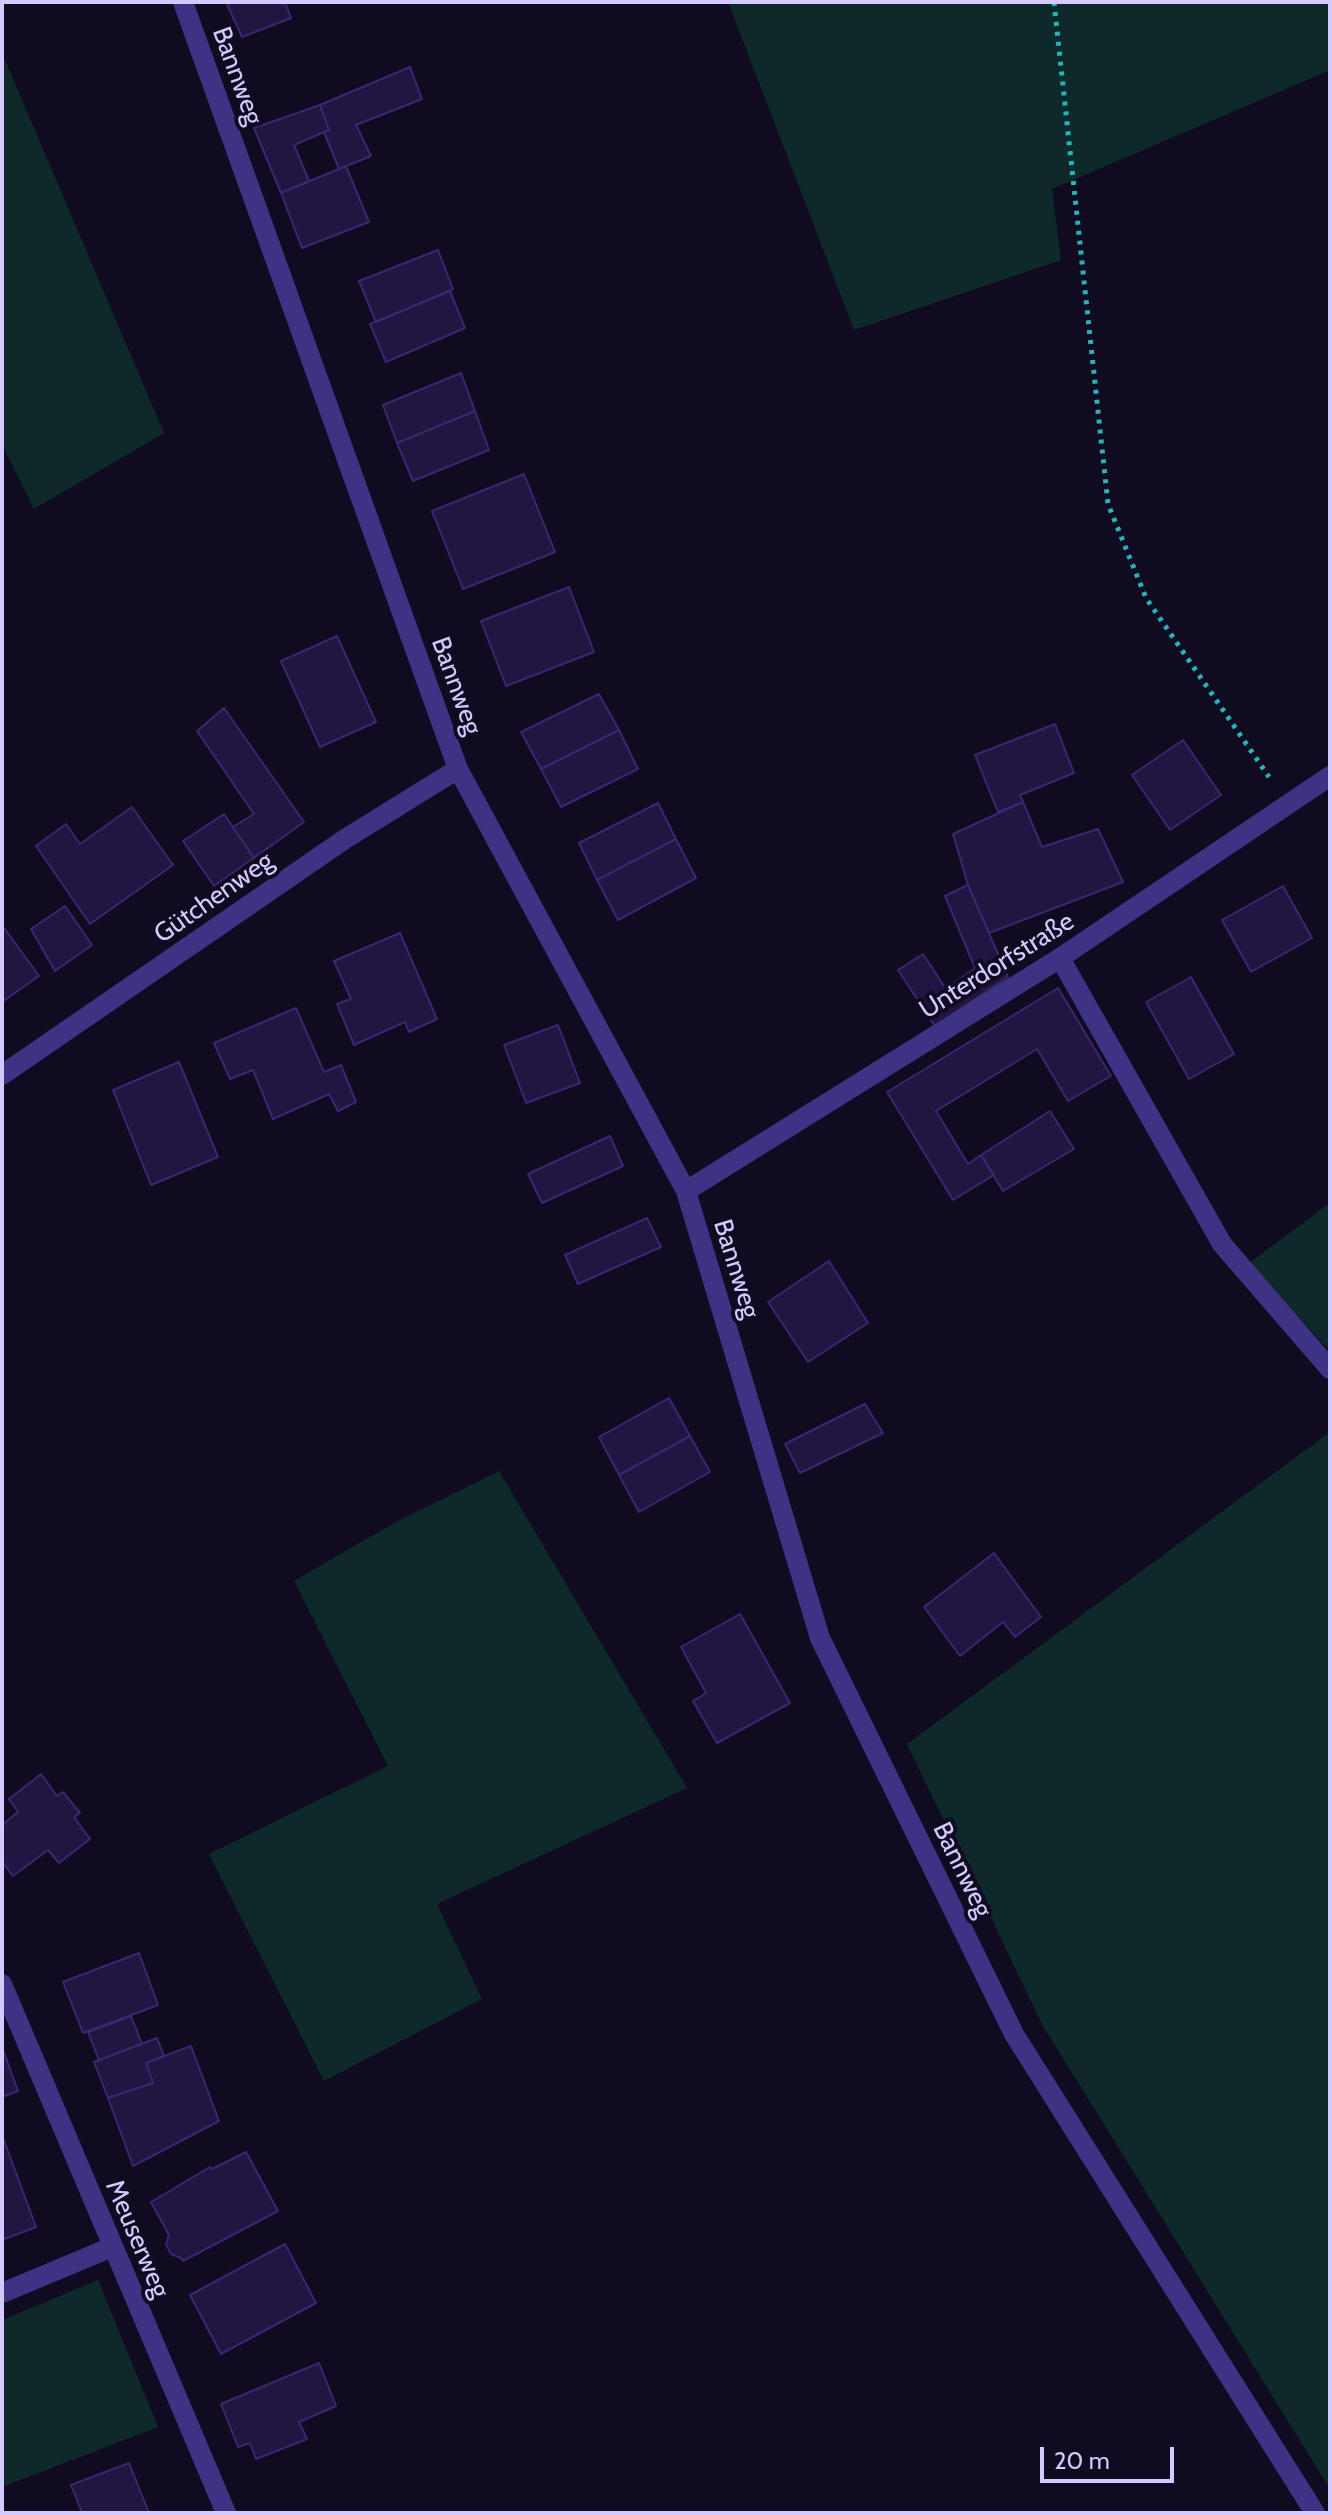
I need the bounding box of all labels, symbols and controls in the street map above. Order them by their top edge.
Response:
street label: Bannweg [205,23,269,129]
street label: Bannweg [424,633,488,739]
street label: Gütchenweg [148,846,280,950]
street label: Unterdorfstraße [914,906,1080,1026]
street label: Bannweg [706,1216,766,1322]
street label: Bannweg [926,1817,998,1923]
street label: Meuserweg [98,2175,176,2303]
scale bar [1044,2431,1178,2481]
text: 20 m [1054,2446,1110,2475]

